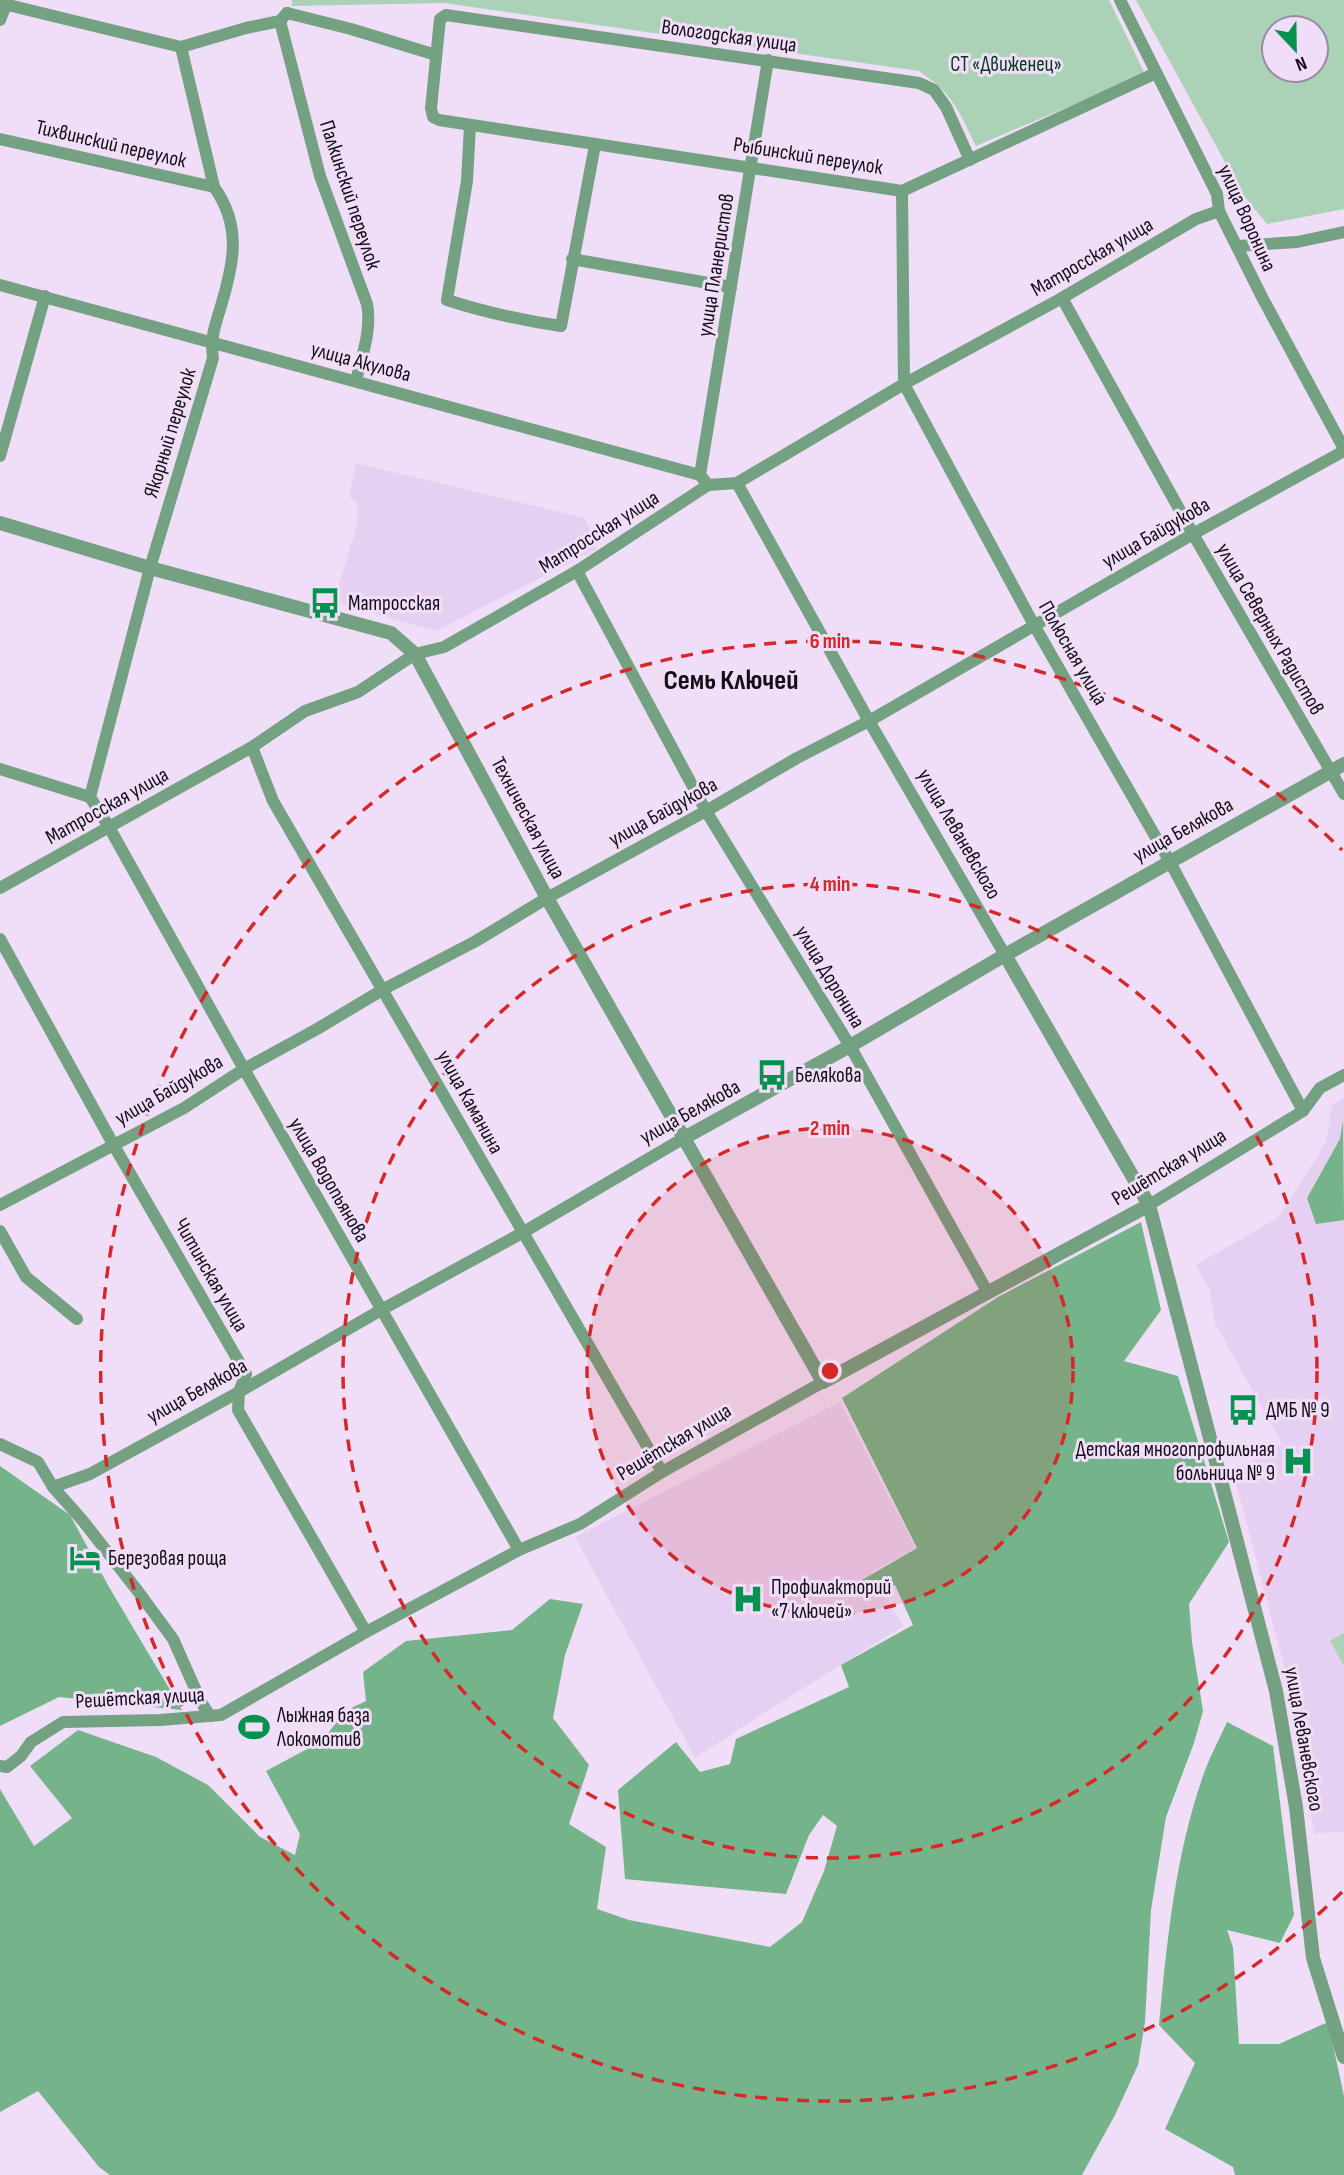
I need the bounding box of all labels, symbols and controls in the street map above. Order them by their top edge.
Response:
street label: Вологодская улица [660,14,798,58]
north arrow [1260,14,1330,84]
text: N [1292,51,1310,76]
park label: СТ «Движенец» [950,52,1062,77]
street label: Тихвинский переулок [33,115,189,173]
street label: Палкинский переулок [314,117,386,273]
street label: Рыбинский переулок [731,132,885,180]
street label: улица Воронина [1212,161,1282,275]
street label: улица Планеристов [692,192,740,338]
street label: Матросская улица [1027,212,1157,302]
street label: улица Акулова [308,337,414,387]
street label: Якорный переулок [138,365,202,501]
street label: Матросская улица [534,485,664,579]
street label: улица Байдукова [1098,492,1214,574]
street label: улица Северных Радистов [1211,539,1329,719]
bus stop icon: Матросская [308,586,342,620]
place label: Матросская [348,591,440,616]
street label: Полюсная улица [1033,596,1113,710]
text: 6 min [810,629,850,654]
district label: Семь Ключей [664,664,798,697]
street label: Техническая улица [485,753,571,883]
street label: Матросская улица [41,762,173,850]
street label: улица Леваневского [912,765,1006,903]
street label: улица Байдукова [604,772,722,852]
street label: улица Белякова [1128,792,1238,868]
text: 4 min [810,872,850,897]
street label: улица Доронина [790,921,870,1033]
street label: улица Каманина [431,1046,509,1158]
street label: улица Байдукова [111,1049,227,1131]
bus stop icon: Белякова [755,1058,789,1092]
place label: Белякова [795,1063,862,1088]
street label: улица Белякова [635,1074,745,1150]
street label: улица Водопьянова [283,1113,375,1247]
text: 2 min [810,1116,850,1141]
street label: Решётская улица [1107,1123,1231,1211]
street label: Читинская улица [168,1214,254,1336]
street label: улица Белякова [142,1353,252,1429]
centre of rings [818,1359,842,1383]
bus stop icon: ДМБ № 9 [1226,1393,1260,1427]
street label: Решётская улица [612,1398,736,1486]
place label: ДМБ № 9 [1266,1398,1329,1423]
place label: Детская многопрофильная больница № 9 [1076,1437,1275,1486]
hospital icon: Детская многопрофильная больница № 9 [1281,1444,1315,1478]
hotel icon: Березовая роща [68,1541,102,1575]
place label: Березовая роща [108,1546,226,1571]
place label: Профилакторий «7 ключей» [771,1575,891,1624]
hospital icon: Профилакторий «7 ключей» [731,1582,765,1616]
street label: улица Леваневского [1279,1665,1329,1813]
street label: Решётская улица [75,1682,205,1714]
place label: Лыжная база Локомотив [276,1703,370,1752]
sports icon: Лыжная база Локомотив [237,1710,271,1744]

